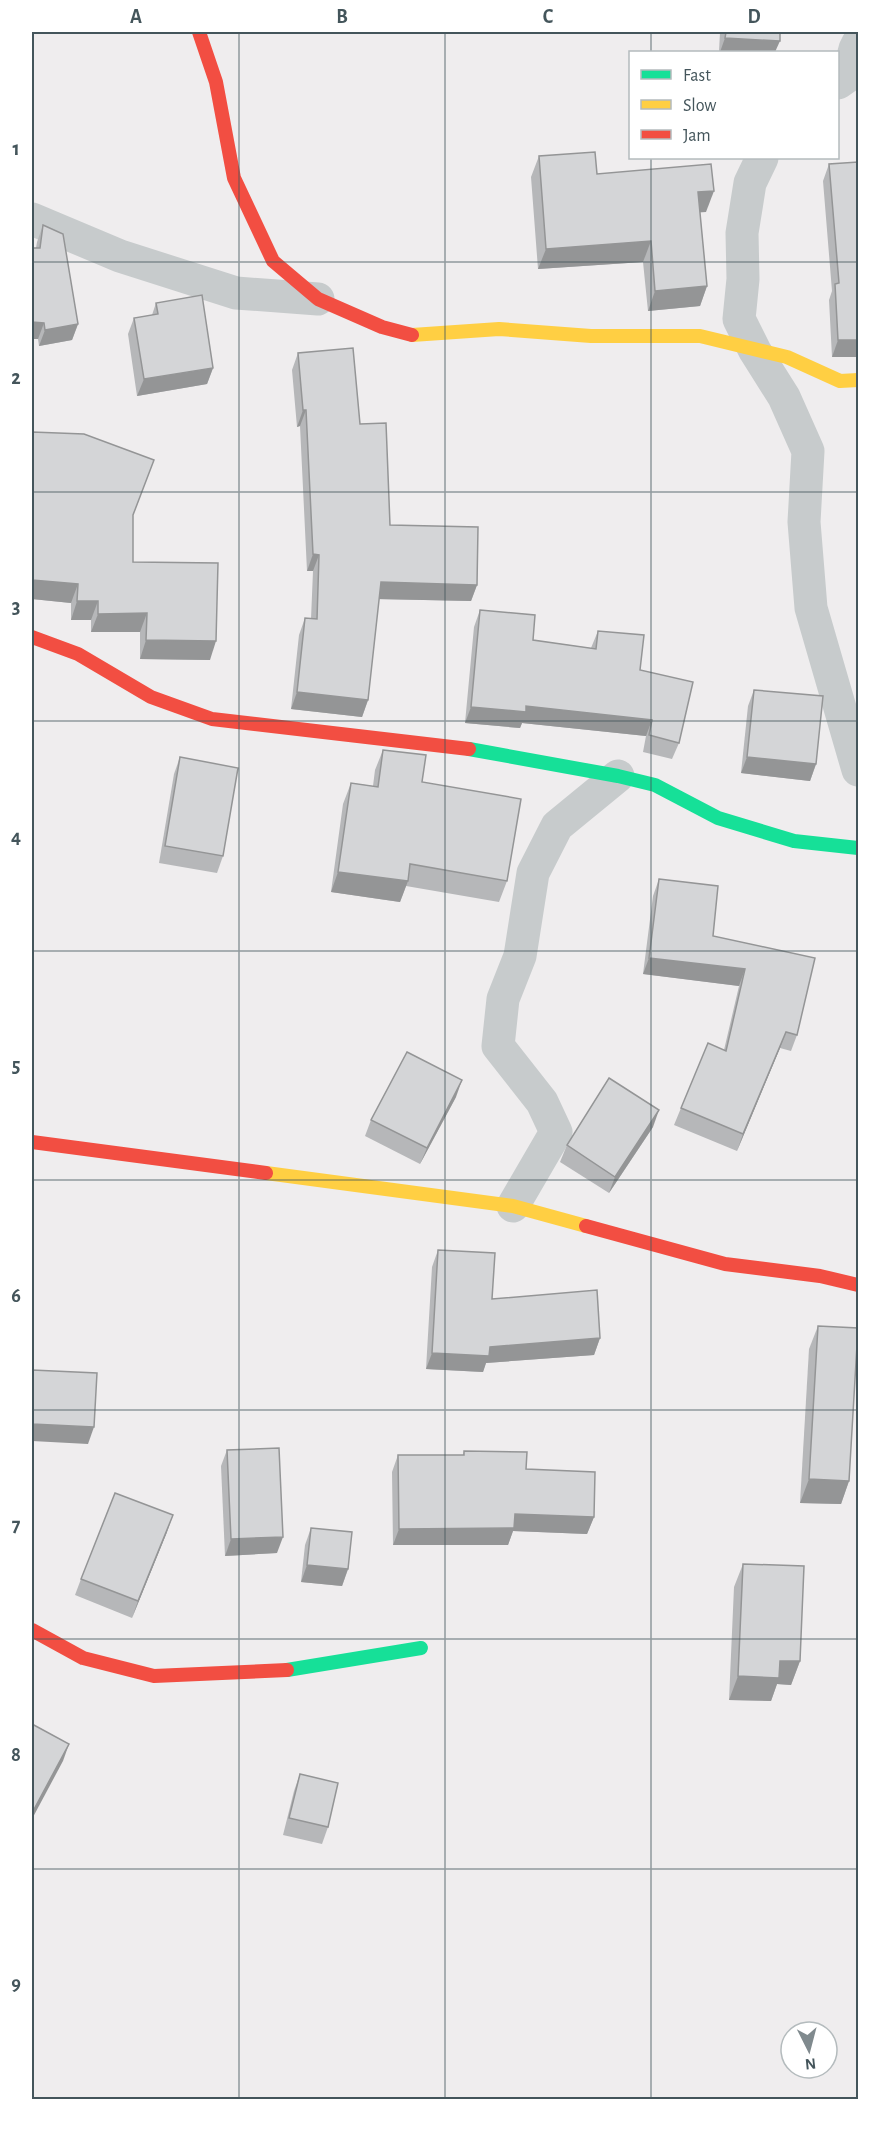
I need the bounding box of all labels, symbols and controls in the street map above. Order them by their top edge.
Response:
text: A [130,7,142,27]
text: B [336,7,348,27]
text: C [543,7,554,27]
text: D [747,7,761,27]
legend [629,51,839,159]
text: Fast [683,67,711,85]
text: Slow [683,97,716,115]
text: Jam [683,127,711,145]
text: 1 [12,139,20,159]
text: 2 [11,368,21,388]
text: 3 [12,597,20,617]
text: 4 [11,827,21,847]
text: 5 [12,1056,20,1076]
text: 6 [11,1286,21,1306]
text: 7 [12,1515,21,1535]
text: 8 [11,1745,21,1765]
text: 9 [11,1974,21,1994]
north arrow [779,2020,839,2080]
text: N [804,2055,817,2072]

